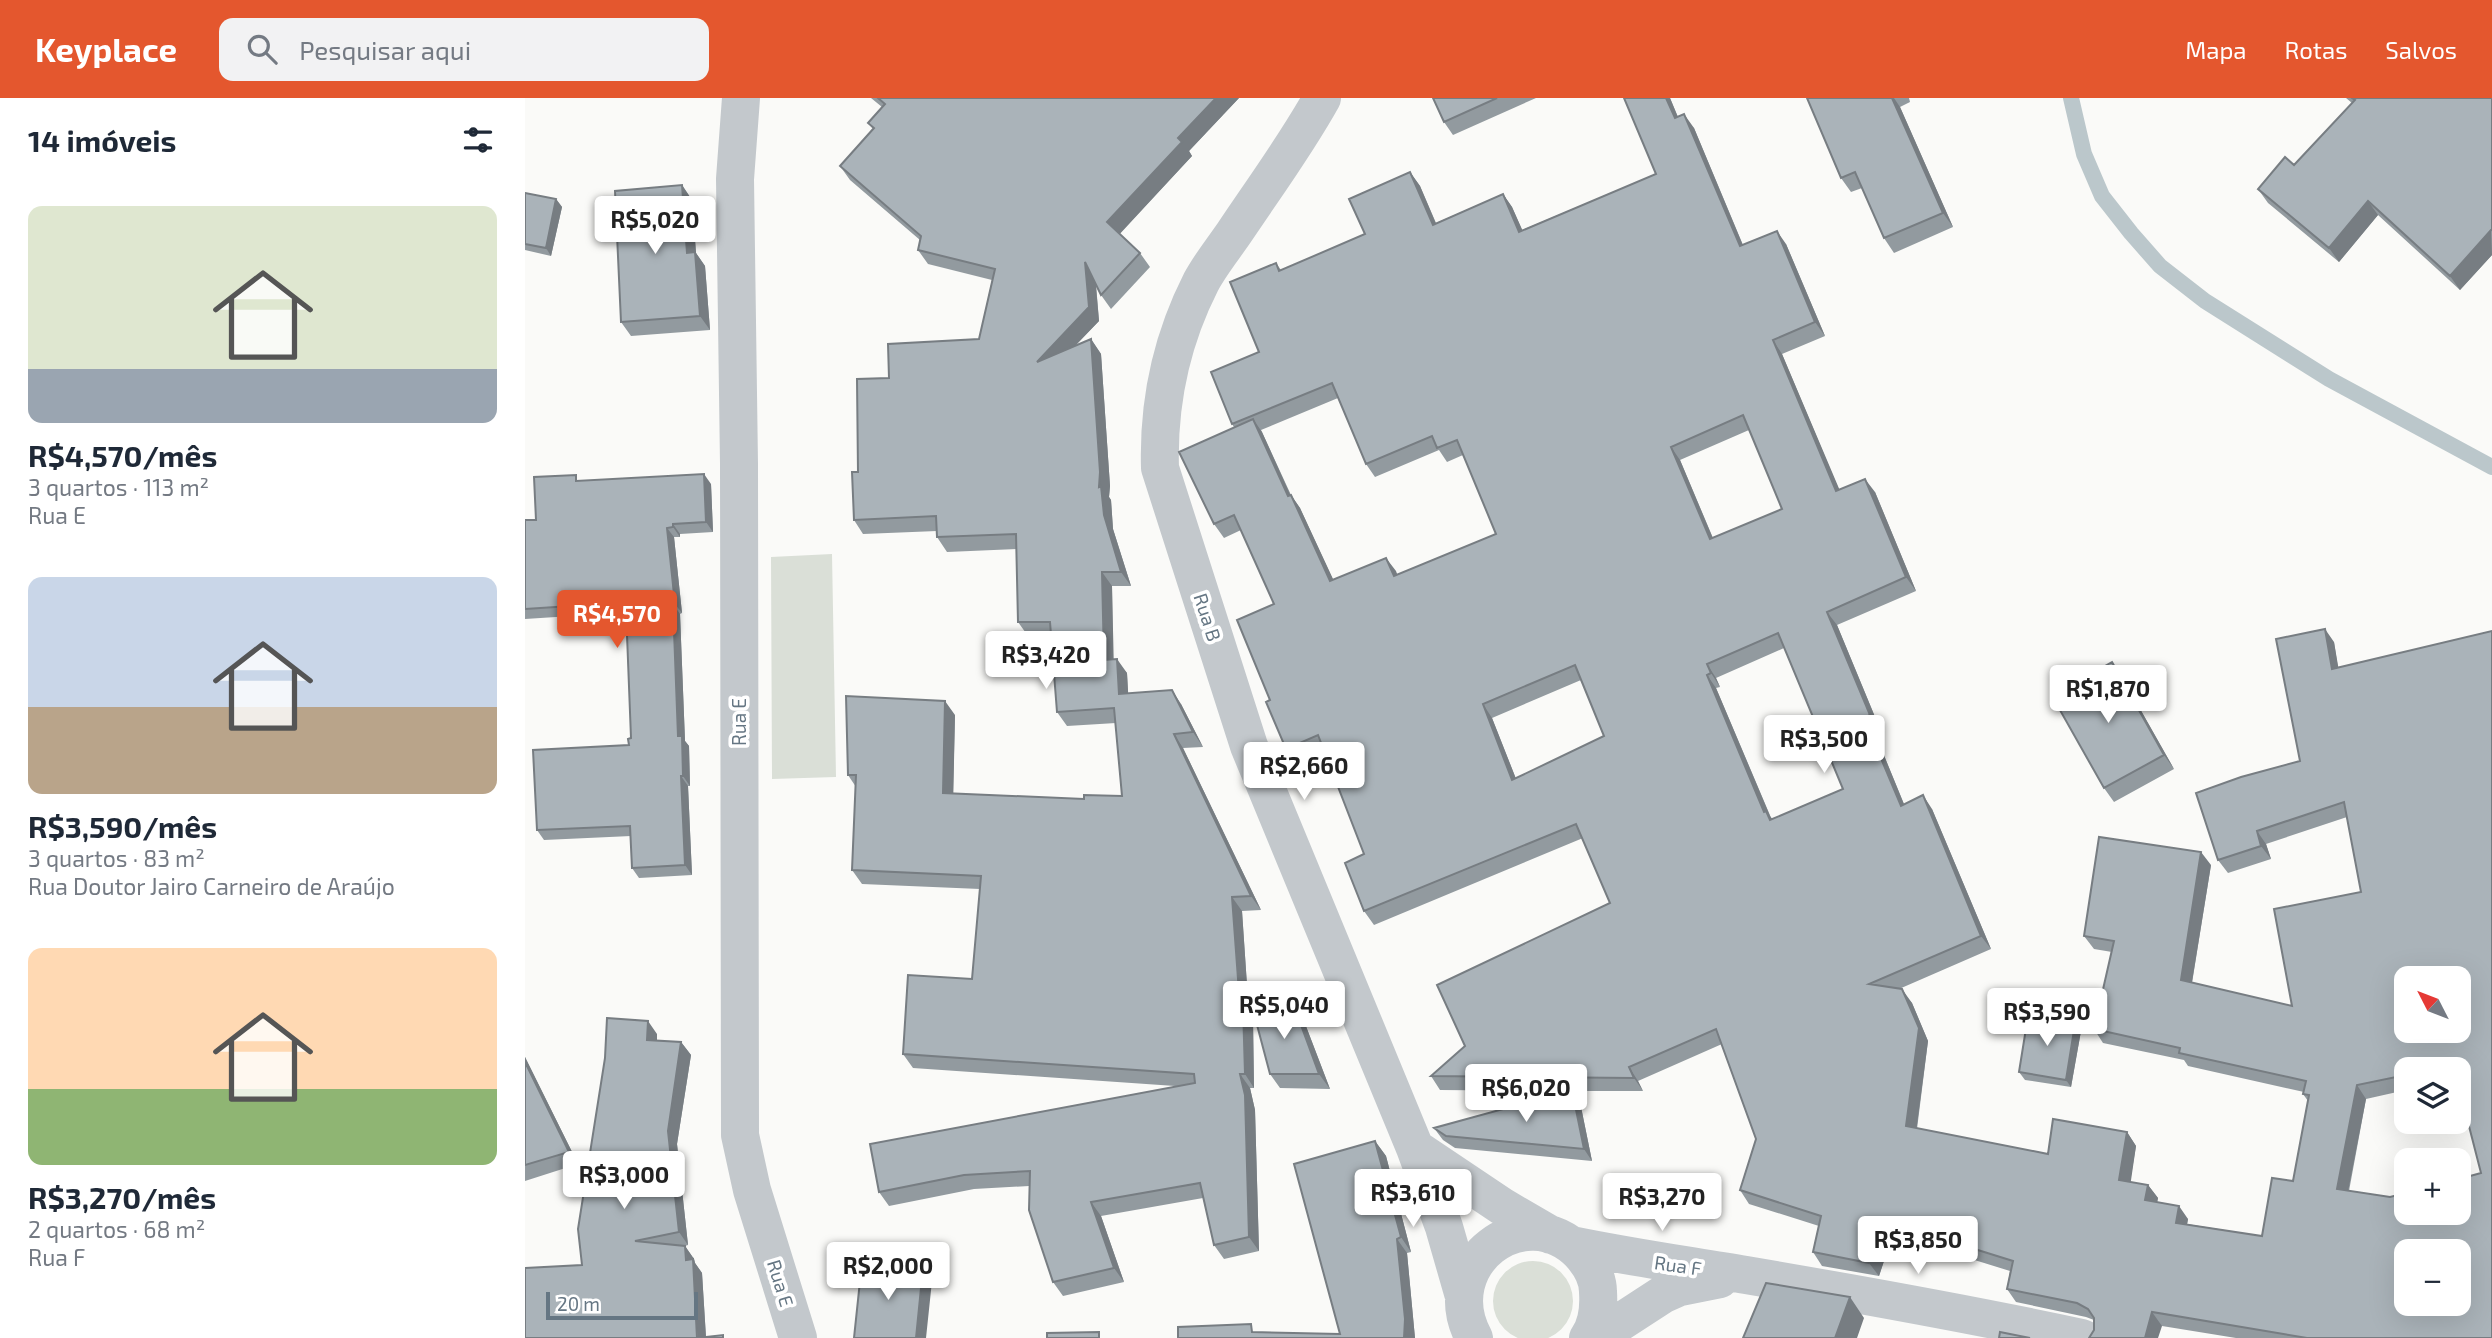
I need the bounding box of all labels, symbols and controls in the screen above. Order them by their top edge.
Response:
search box [219,18,709,81]
text: Keyplace [35,29,177,69]
icon: search [243,30,281,68]
text: Pesquisar aqui [299,34,471,65]
text: Mapa [2185,35,2247,64]
text: Rotas [2285,35,2347,64]
text: Salvos [2385,35,2457,64]
icon: filters [459,121,497,159]
text: 14 imóveis [28,122,177,158]
pin: R$5,020 [590,197,720,256]
text: R$5,020 [611,205,699,233]
icon: home [200,252,326,378]
text: R$4,570/mês [28,437,217,473]
text: 3 quartos · 113 m² [28,473,209,501]
text: Rua E [28,501,86,529]
pin: R$4,570 [552,590,682,650]
street label: Rua B [1189,590,1227,644]
text: R$4,570 [573,599,661,627]
icon: home [200,623,326,749]
pin: R$3,420 [981,632,1111,691]
text: R$3,420 [1001,640,1091,668]
pin: R$1,870 [2043,666,2173,725]
text: R$1,870 [2066,674,2150,702]
street label: Rua E [727,698,750,746]
pin: R$3,500 [1759,716,1889,775]
text: R$3,500 [1780,724,1868,752]
pin: R$2,660 [1239,742,1369,802]
text: R$2,660 [1260,751,1348,779]
text: R$3,590/mês [28,808,217,844]
text: 3 quartos · 83 m² [28,844,205,872]
text: Rua Doutor Jairo Carneiro de Araújo [28,872,395,900]
north arrow [2394,966,2471,1043]
map controls [2394,966,2471,1316]
pin: R$5,040 [1219,982,1349,1041]
pin: R$3,590 [1982,988,2112,1048]
text: R$5,040 [1239,990,1329,1018]
icon: home [200,994,326,1120]
text: R$3,590 [2003,997,2091,1025]
button: layers [2394,1057,2471,1134]
pin: R$6,020 [1461,1065,1591,1124]
text: R$6,020 [1481,1073,1571,1101]
button: + [2394,1148,2471,1225]
pin: R$3,000 [559,1152,689,1211]
text: R$3,000 [579,1160,669,1188]
pin: R$3,610 [1348,1170,1478,1229]
pin: R$3,270 [1597,1174,1727,1233]
text: R$3,610 [1371,1178,1455,1206]
text: R$3,270/mês [28,1179,216,1215]
text: R$3,270 [1619,1182,1705,1210]
text: 2 quartos · 68 m² [28,1215,205,1243]
pin: R$3,850 [1853,1216,1983,1276]
text: R$3,850 [1874,1225,1962,1253]
button: − [2394,1239,2471,1316]
pin: R$2,000 [823,1242,953,1302]
text: Rua F [28,1243,85,1271]
street label: Rua F [1653,1250,1703,1280]
text: R$2,000 [843,1251,933,1279]
street label: Rua E [763,1257,799,1309]
scale bar [546,1289,698,1321]
text: 20 m [557,1292,600,1315]

